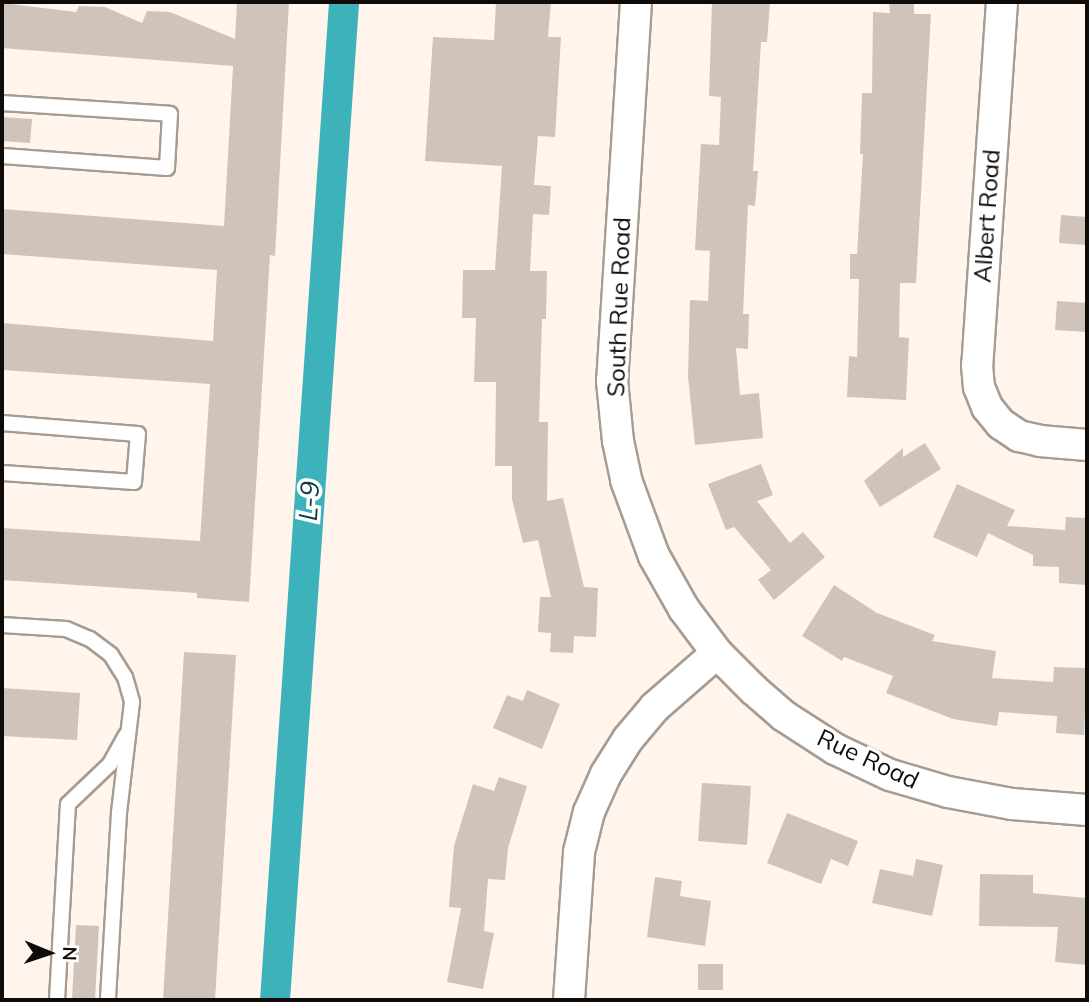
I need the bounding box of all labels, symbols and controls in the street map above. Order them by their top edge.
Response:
street label: Albert Road [968,148,1006,284]
street label: South Rue Road [601,217,637,397]
water label: L-9 [292,480,326,522]
street label: Rue Road [813,723,923,795]
north arrow [14,918,84,988]
text: N [58,946,82,961]

